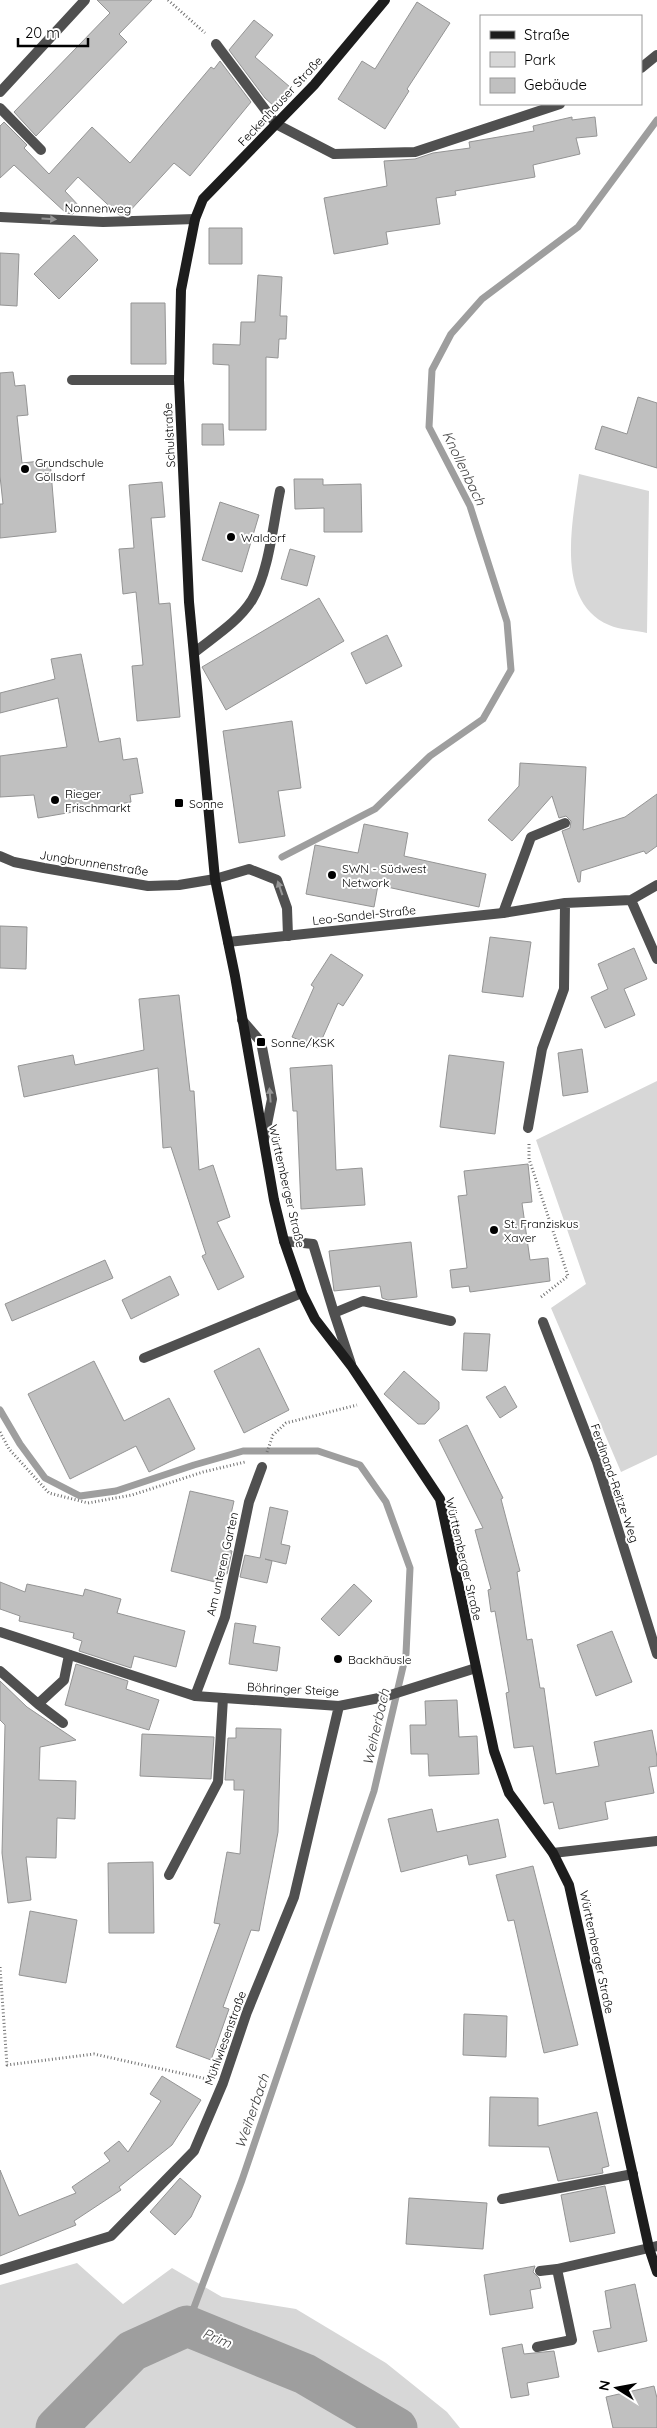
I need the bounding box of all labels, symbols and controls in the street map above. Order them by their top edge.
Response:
scale bar [18,15,88,47]
legend [480,15,642,105]
text: 20 m [25,23,60,42]
text: Straße [524,25,570,44]
text: Park [524,50,556,69]
street label: Feckenhauser Straße [235,53,326,149]
text: Gebäude [524,75,587,94]
street label: Nonnenweg [64,200,132,216]
one-way arrow [41,216,57,224]
street label: Schulstraße [160,402,178,468]
water label: Knollenbach [438,428,490,509]
place label: Grundschule Göllsdorf [35,455,104,484]
marker: Grundschule Göllsdorf [19,463,31,475]
place label: Waldorf [241,530,287,545]
marker: Waldorf [225,531,237,543]
place label: Rieger Frischmarkt [65,786,131,815]
marker: Rieger Frischmarkt [49,794,61,806]
place label: Sonne [189,796,224,811]
marker: Sonne [173,797,185,809]
street label: Jungbrunnenstraße [39,847,150,879]
place label: SWN - Südwest Network [342,861,427,890]
marker: SWN - Südwest Network [326,869,338,881]
one-way arrow [276,880,284,895]
street label: Leo-Sandel-Straße [311,902,417,928]
place label: Sonne/KSK [271,1035,335,1050]
marker: Sonne/KSK [255,1036,267,1048]
one-way arrow [266,1086,274,1102]
street label: Württemberger Straße [266,1123,309,1249]
place label: St. Franziskus Xaver [504,1216,579,1245]
marker: St. Franziskus Xaver [488,1224,500,1236]
street label: Ferdinand-Reitze-Weg [588,1422,642,1544]
street label: Württemberger Straße [443,1496,486,1622]
street label: Am unteren Garten [203,1511,241,1617]
place label: Backhäusle [348,1652,412,1667]
marker: Backhäusle [332,1653,344,1665]
street label: Böhringer Steige [247,1679,340,1699]
water label: Weiherbach [358,1686,394,1767]
street label: Württemberger Straße [577,1889,617,2015]
street label: Mühlwiesenstraße [201,1989,249,2087]
water label: Weiherbach [231,2070,273,2151]
water label: Prim [200,2324,234,2352]
north arrow [592,2363,642,2413]
text: N [594,2379,614,2392]

